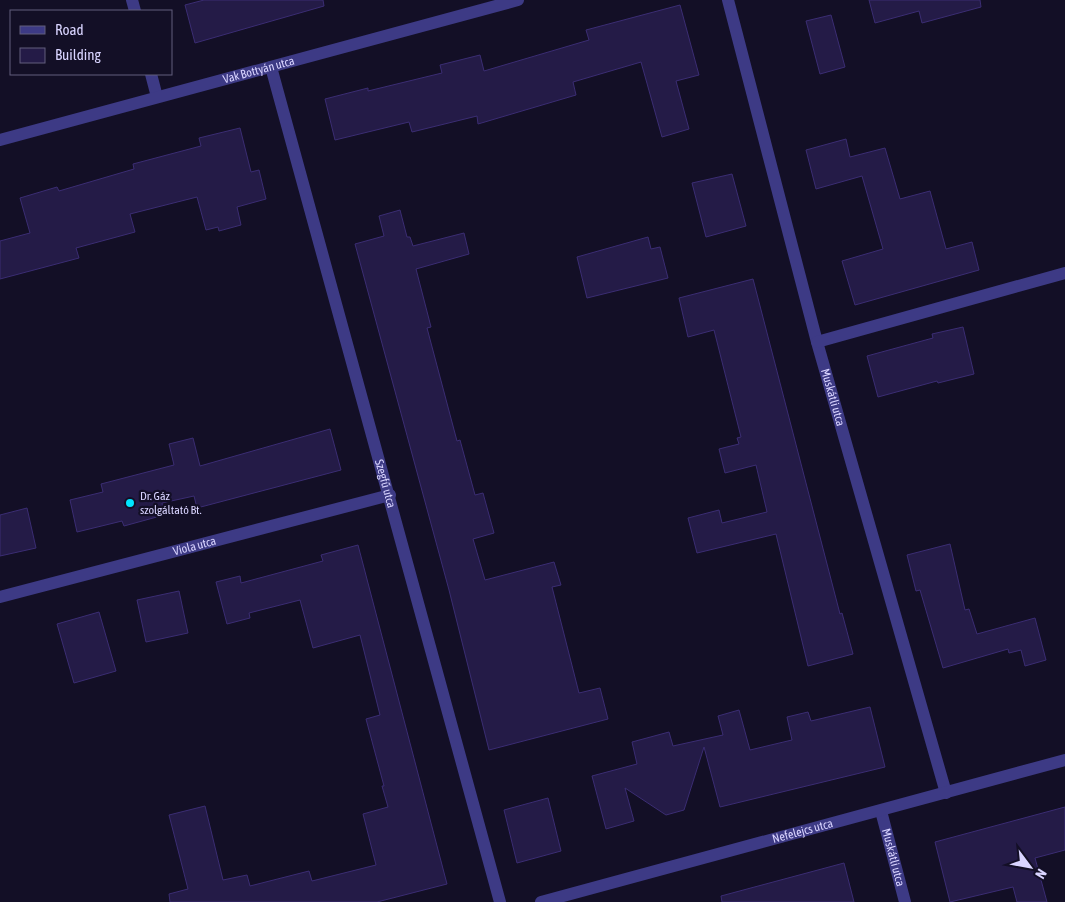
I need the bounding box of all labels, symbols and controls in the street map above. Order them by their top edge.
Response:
legend [10,10,172,75]
text: Road [55,21,84,38]
text: Building [55,46,101,63]
street label: Vak Bottyán utca [221,54,296,86]
street label: Muskátli utca [818,367,848,428]
street label: Szegfű utca [372,458,399,509]
place label: Dr. Gáz szolgáltató Bt. [140,489,202,517]
marker: Dr. Gáz szolgáltató Bt. [124,497,136,509]
street label: Viola utca [171,534,217,558]
street label: Nefelejcs utca [771,816,834,846]
street label: Muskátli utca [879,827,908,888]
north arrow [1005,842,1055,892]
text: N [1032,866,1050,882]

